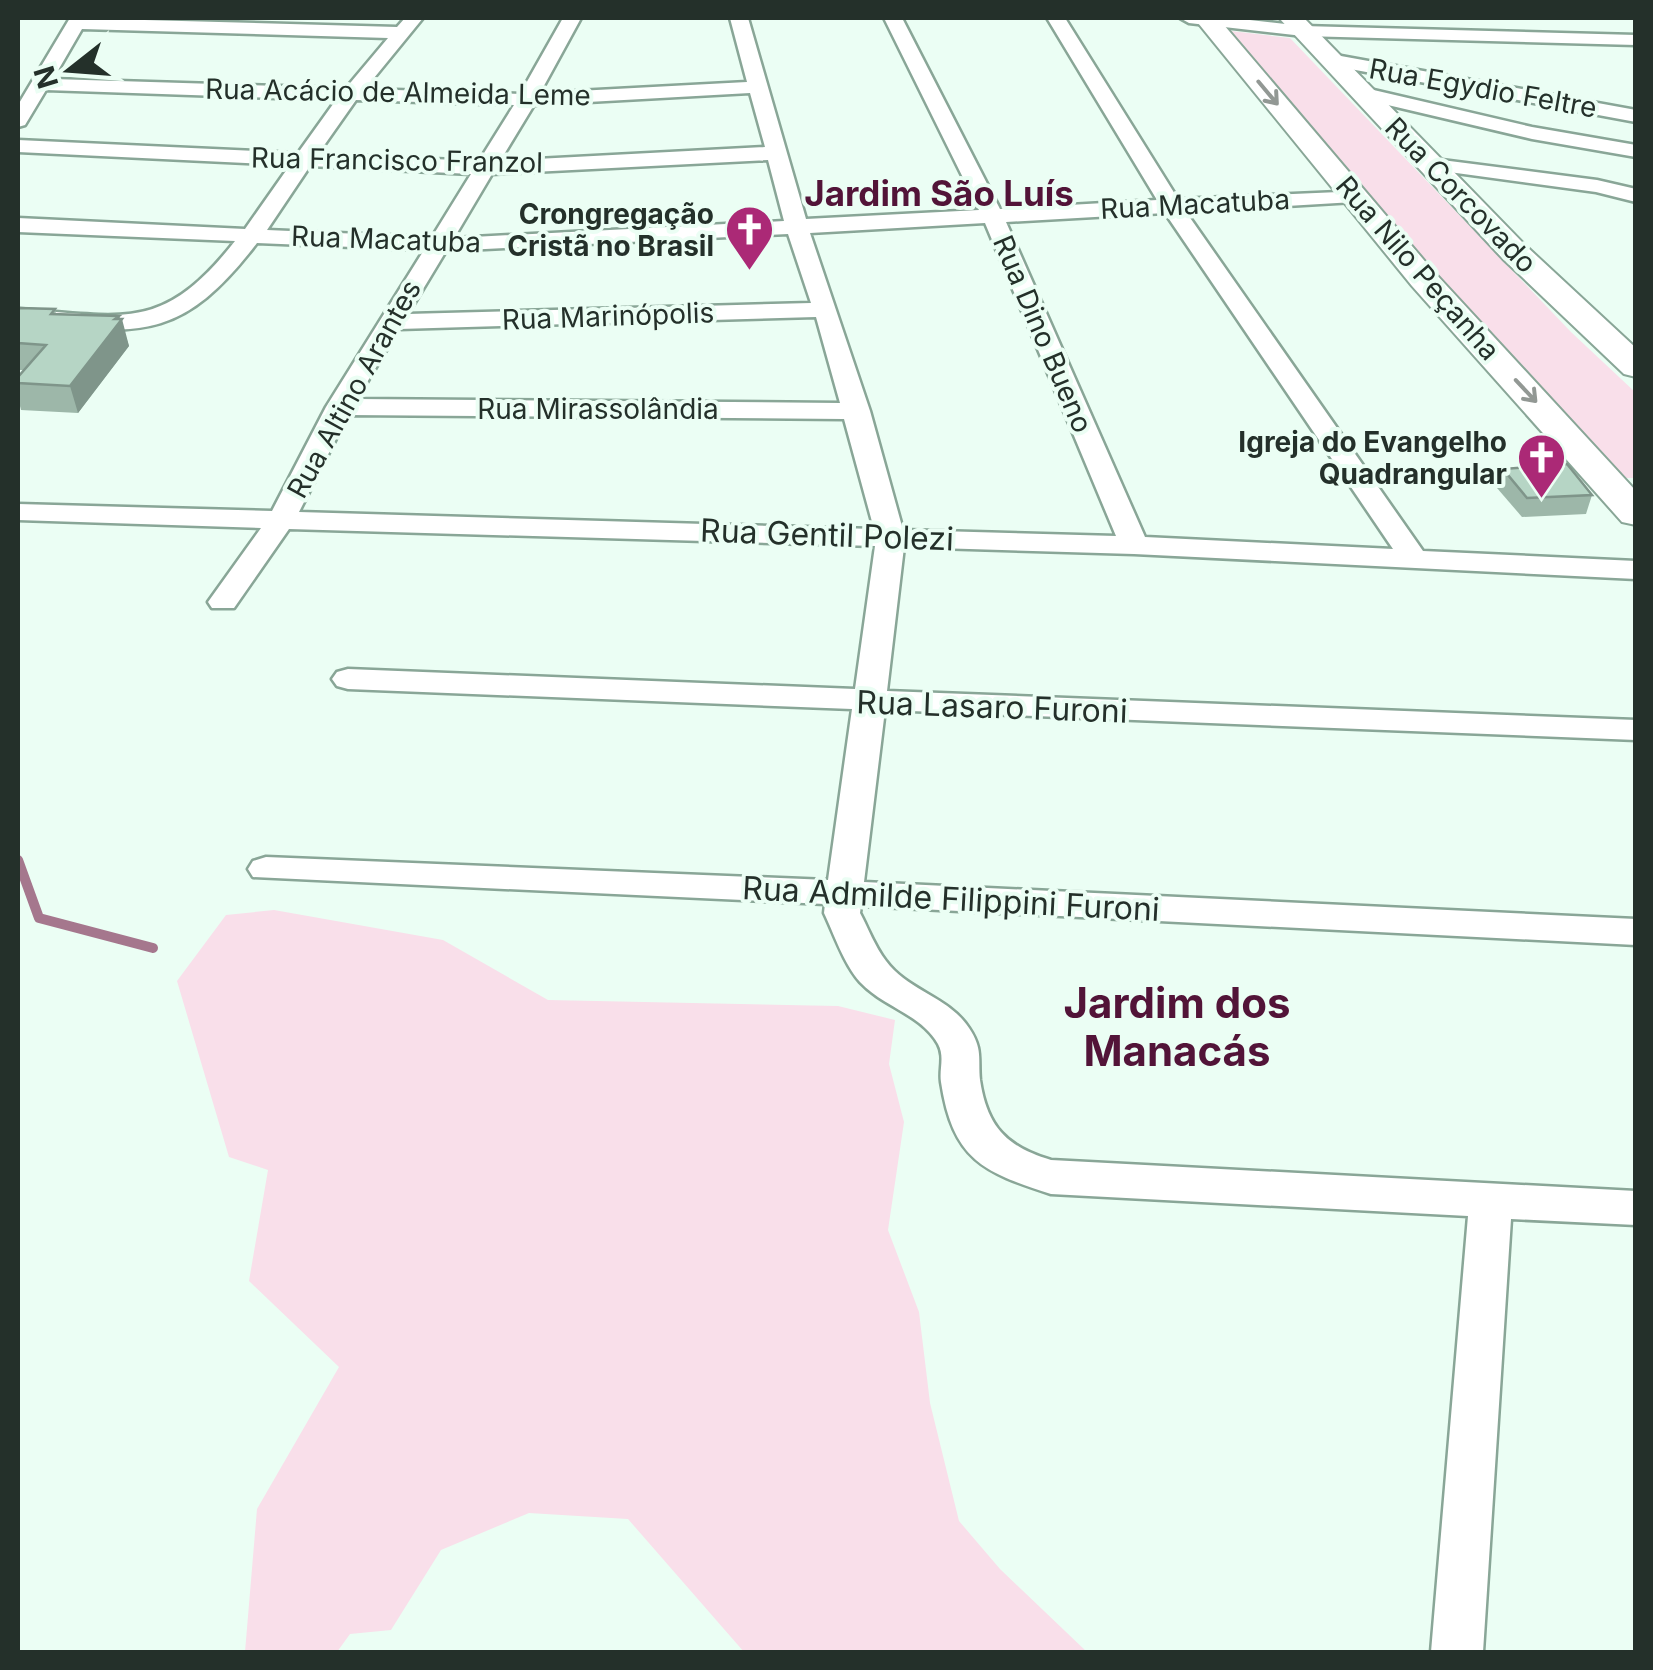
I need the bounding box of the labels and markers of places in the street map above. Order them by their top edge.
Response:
place label: Crongregação Cristã no Brasil [507,197,714,263]
church icon: Crongregação Cristã no Brasil [723,204,775,272]
place label: Igreja do Evangelho Quadrangular [1238,425,1507,491]
church icon: Igreja do Evangelho Quadrangular [1516,432,1568,500]

